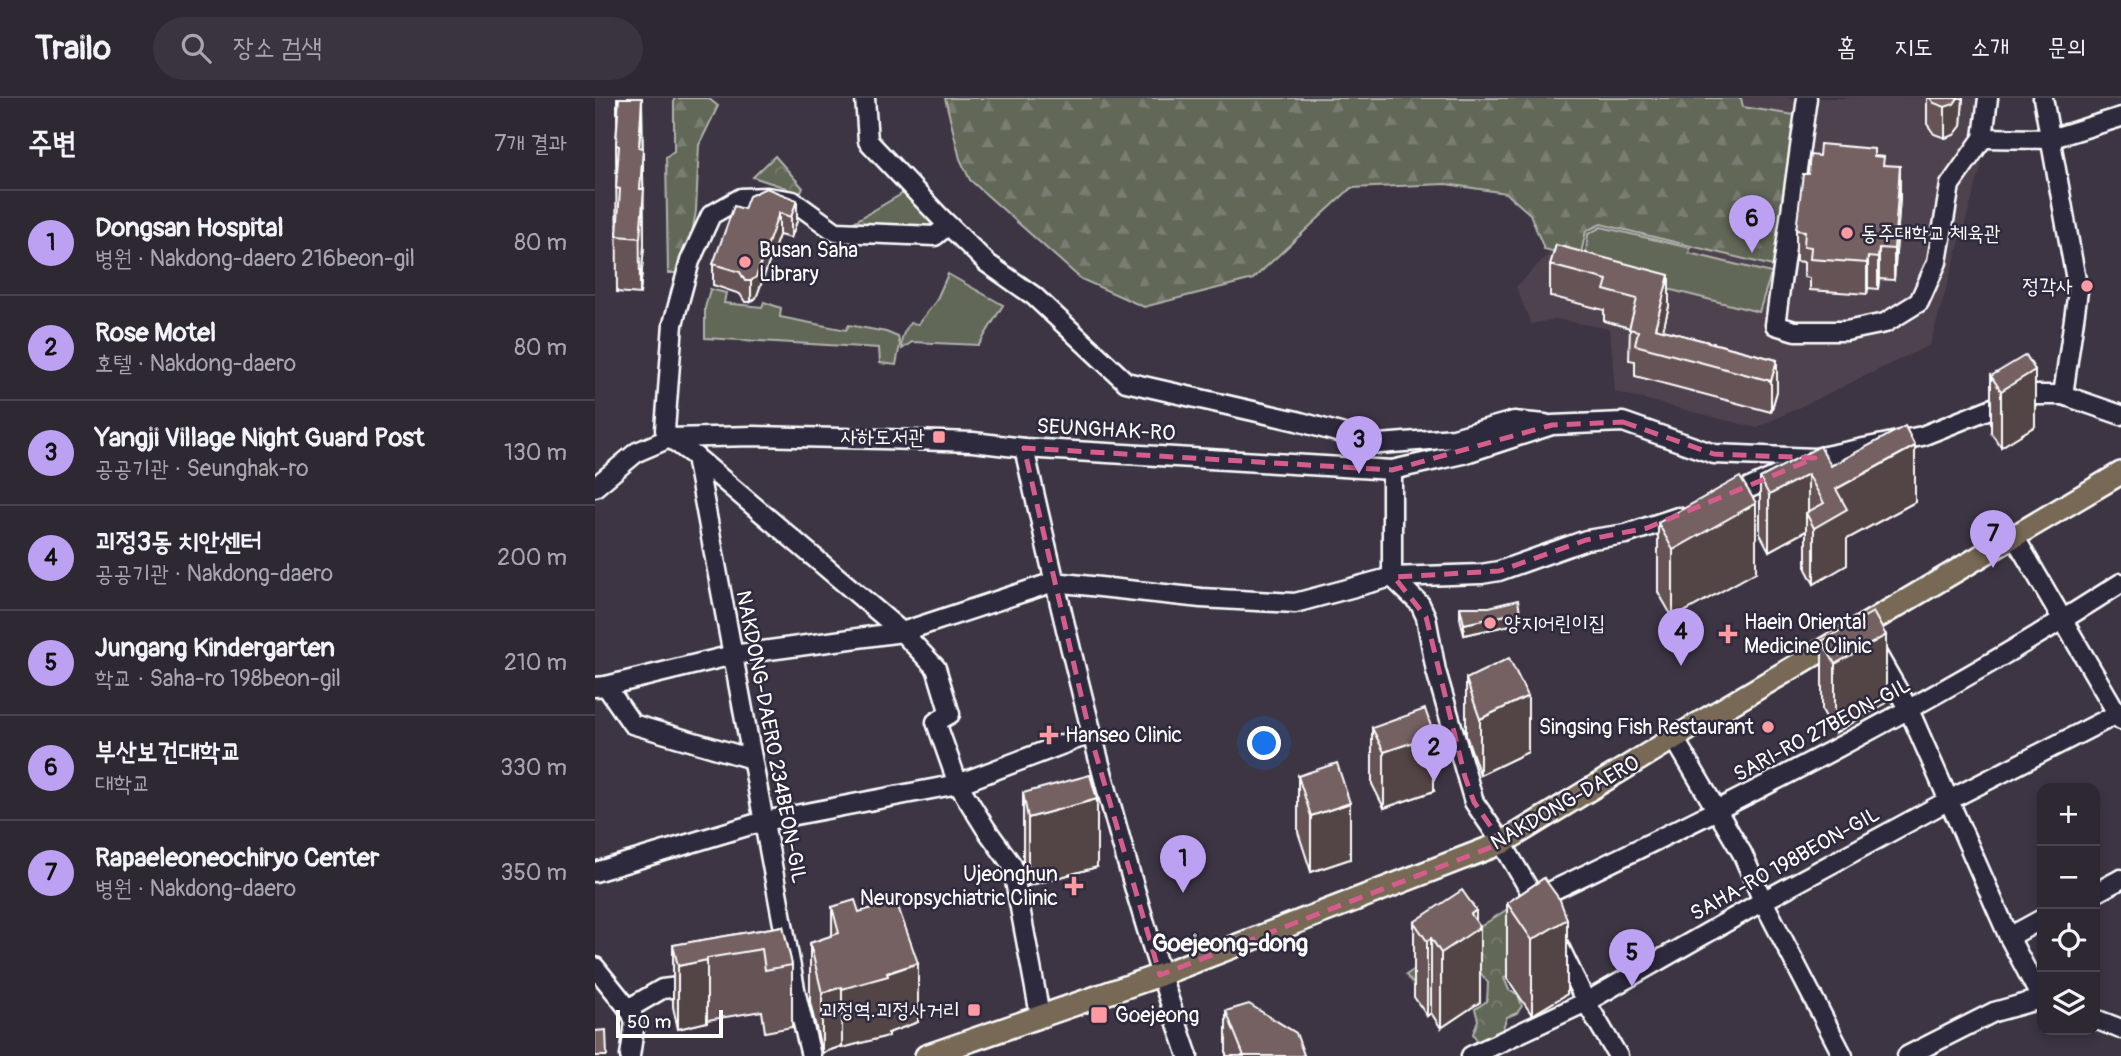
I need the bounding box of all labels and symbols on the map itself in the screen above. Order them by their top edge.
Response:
pin: 6 [1729,195,1775,253]
place label: 동주대학교 체육관 [1861,220,2001,247]
marker: 동주대학교 체육관 [1839,225,1855,241]
place label: Busan Saha Library [759,237,858,288]
marker: Busan Saha Library [737,254,753,270]
place label: 정각사 [2022,273,2073,300]
marker: 정각사 [2079,278,2095,294]
street label: SEUNGHAK-RO [1036,413,1176,447]
pin: 3 [1336,416,1382,474]
place label: 사하도서관 [841,424,925,451]
marker: 사하도서관 [931,429,947,445]
pin: 7 [1970,510,2016,568]
street label: NAKDONG-DAERO 234BEON-GIL [729,588,813,886]
pin: 4 [1658,608,1704,666]
place label: Haein Oriental Medicine Clinic [1744,609,1872,660]
place label: 양지어린이집 [1504,610,1605,637]
marker: 양지어린이집 [1482,615,1498,631]
marker: Haein Oriental Medicine Clinic [1718,624,1738,644]
street label: SARI-RO 27BEON-GIL [1729,672,1915,788]
place label: Singsing Fish Restaurant [1539,714,1755,741]
marker: Singsing Fish Restaurant [1760,719,1776,735]
place label: Hanseo Clinic [1065,722,1182,749]
pin: 2 [1411,724,1457,782]
marker: Hanseo Clinic [1039,725,1059,745]
your location [1247,726,1281,760]
street label: NAKDONG-DAERO [1486,749,1644,857]
street label: SAHA-RO 198BEON-GIL [1686,801,1884,927]
pin: 1 [1160,835,1206,893]
place label: Ujeonghun Neuropsychiatric Clinic [860,861,1058,912]
marker: Ujeonghun Neuropsychiatric Clinic [1064,876,1084,896]
district label: Goejeong-dong [1152,929,1308,958]
pin: 5 [1609,929,1655,987]
place label: 괴정역.괴정사거리 [820,997,960,1024]
marker: 괴정역.괴정사거리 [966,1002,982,1018]
place label: Goejeong [1115,1002,1199,1029]
marker: Goejeong [1089,1005,1109,1025]
scale bar [616,1007,723,1039]

